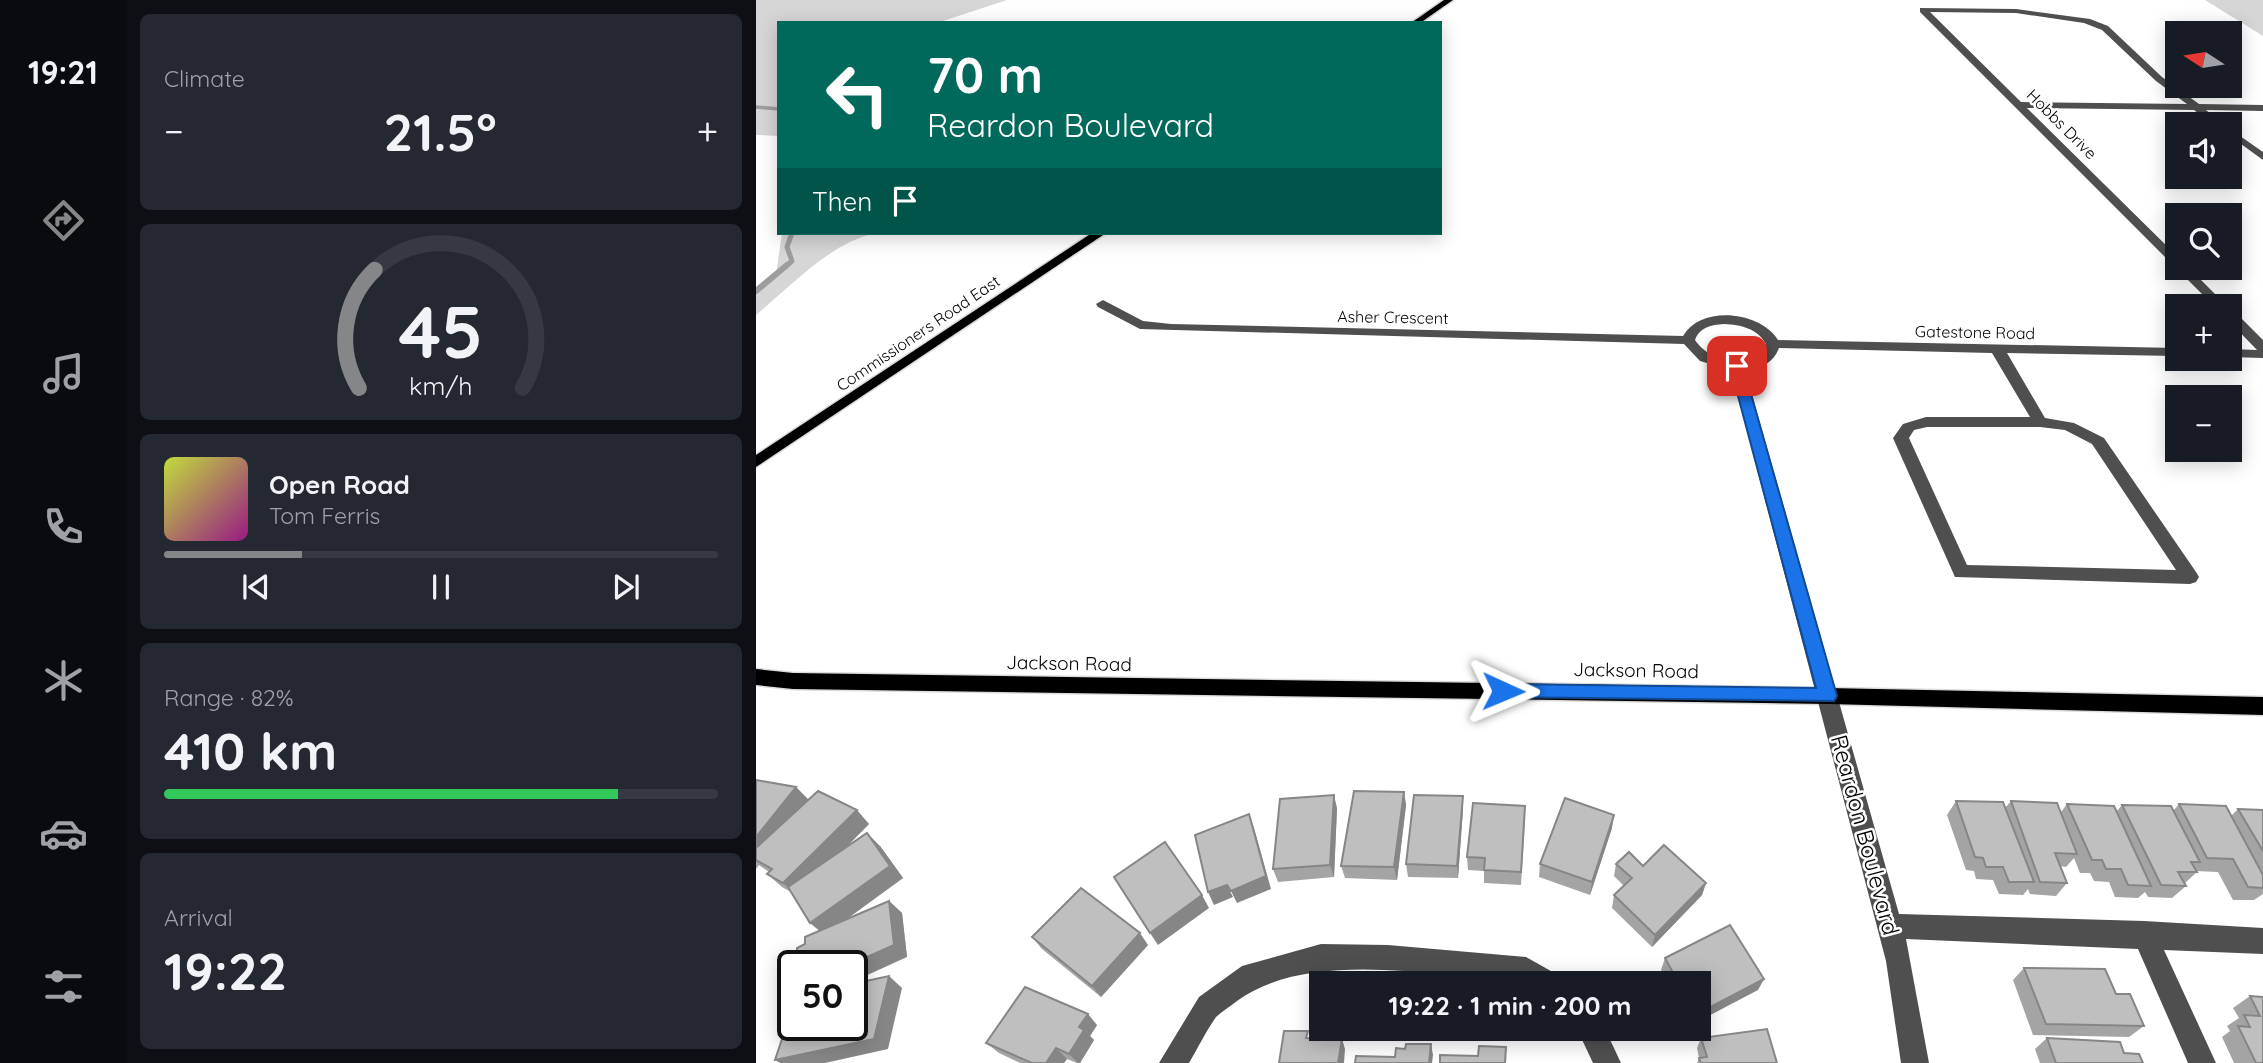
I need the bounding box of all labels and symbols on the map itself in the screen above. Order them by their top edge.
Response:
north arrow [2165,21,2242,98]
street label: Hobbs Drive [2023,85,2101,163]
street label: Commissioners Road East [832,271,1004,395]
street label: Asher Crescent [1337,306,1449,328]
street label: Gatestone Road [1915,321,2035,343]
pin [1707,336,1767,396]
street label: Jackson Road [1006,650,1132,676]
position arrow [1466,654,1540,728]
street label: Jackson Road [1573,657,1699,683]
street label: Reardon Boulevard [1825,731,1906,938]
speed limit sign: 50 [777,950,868,1041]

